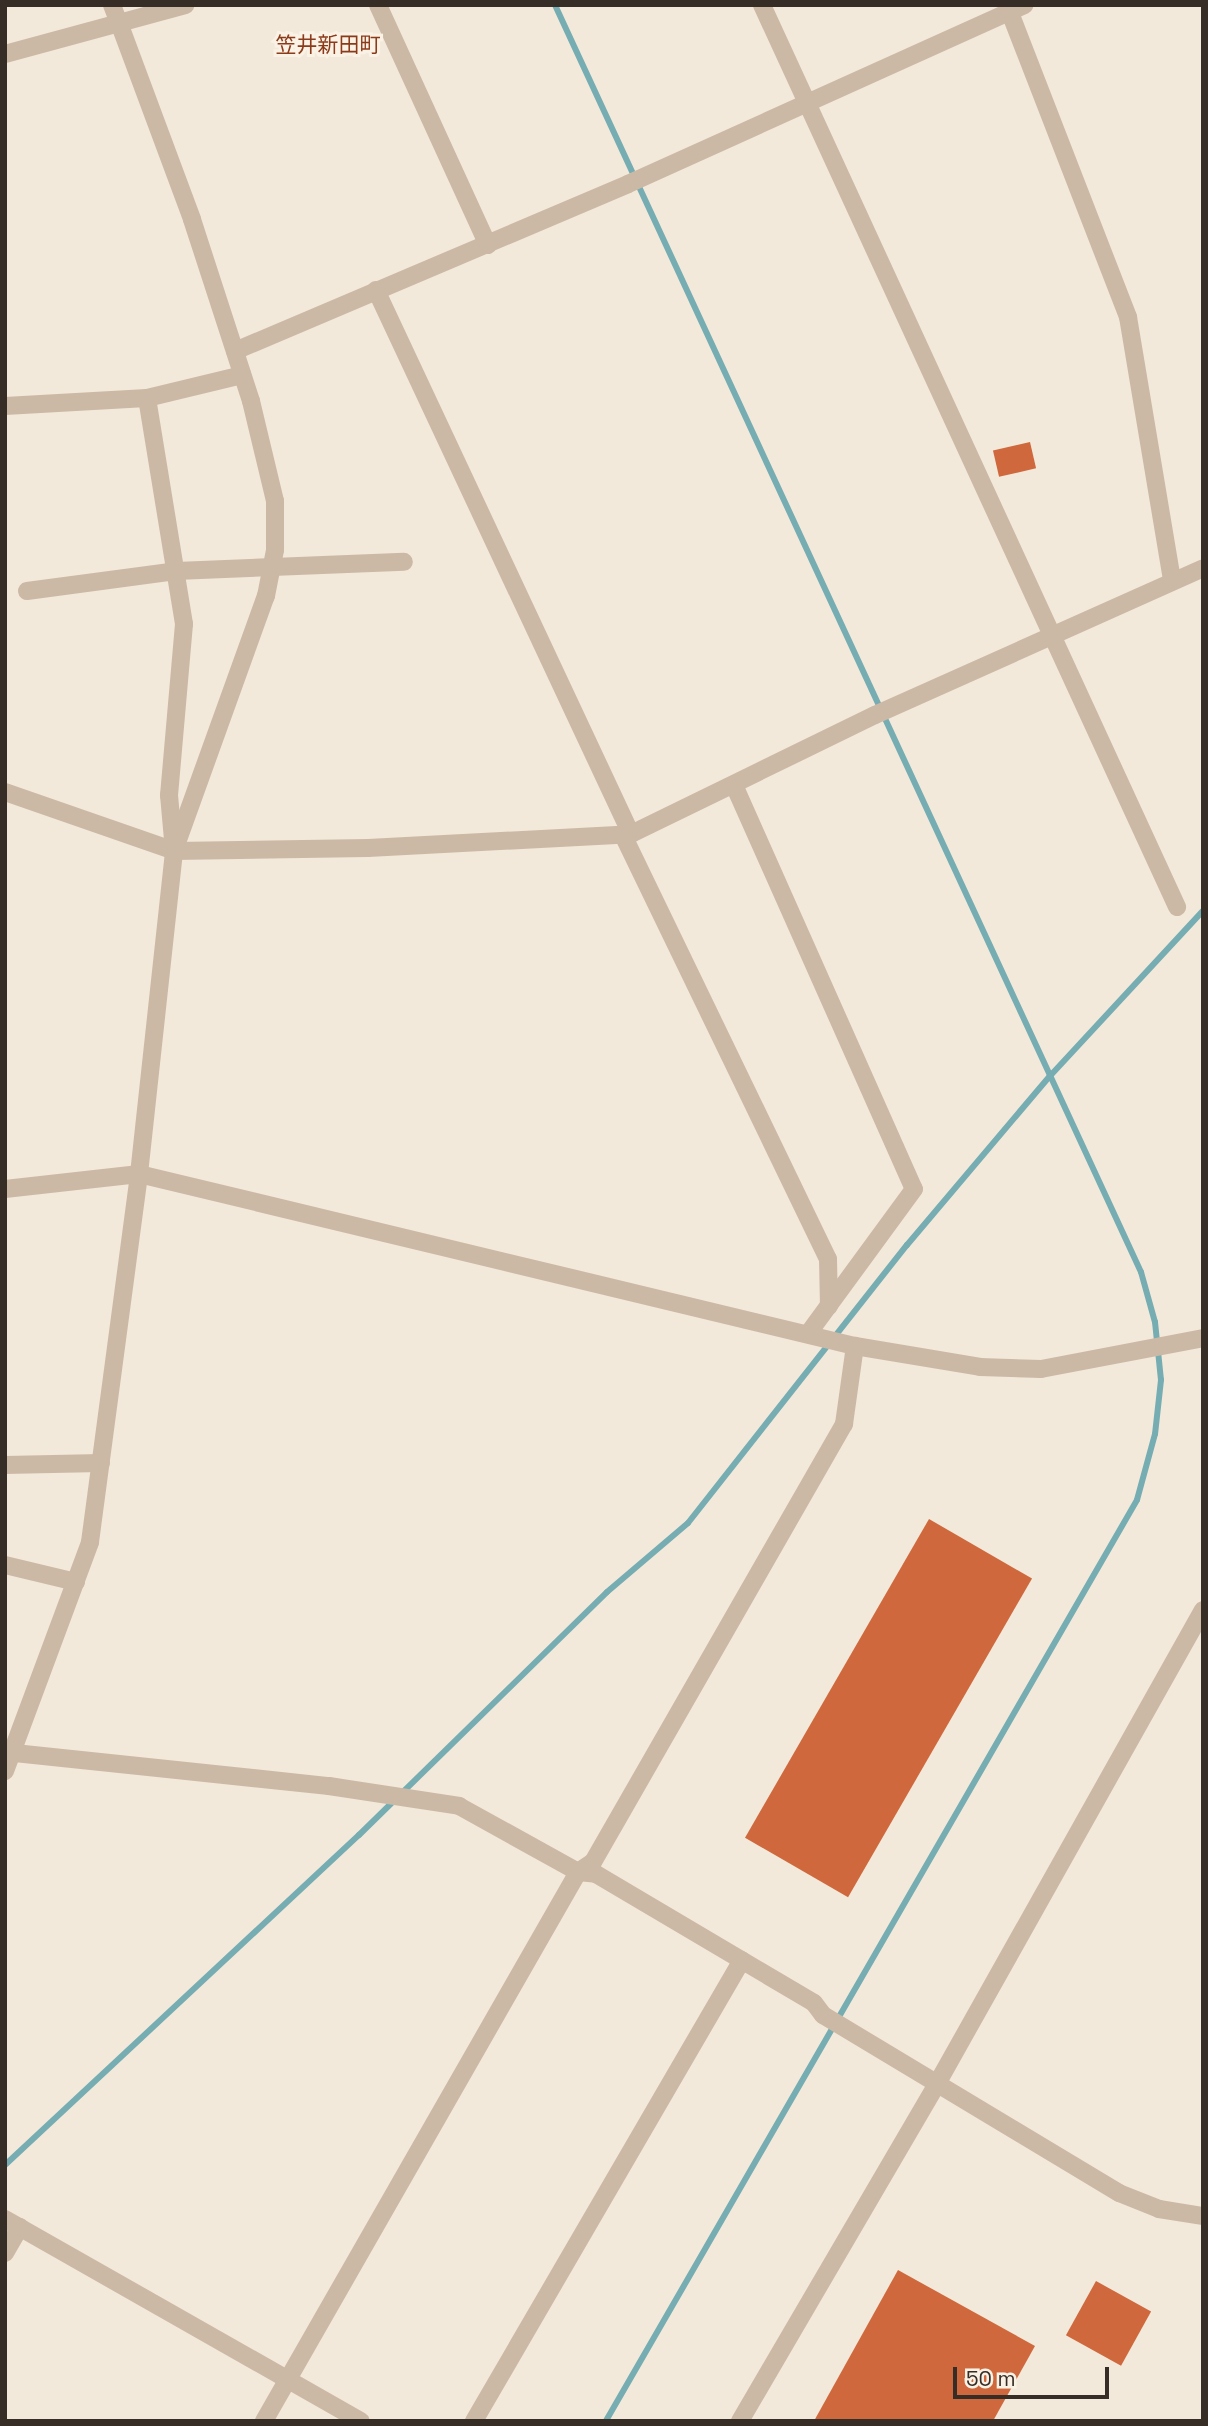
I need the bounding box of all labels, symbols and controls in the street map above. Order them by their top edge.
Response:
district label: 笠井新田町 [276,32,380,58]
scale bar [956,2352,1112,2396]
text: 50 m [966,2365,1016,2392]

